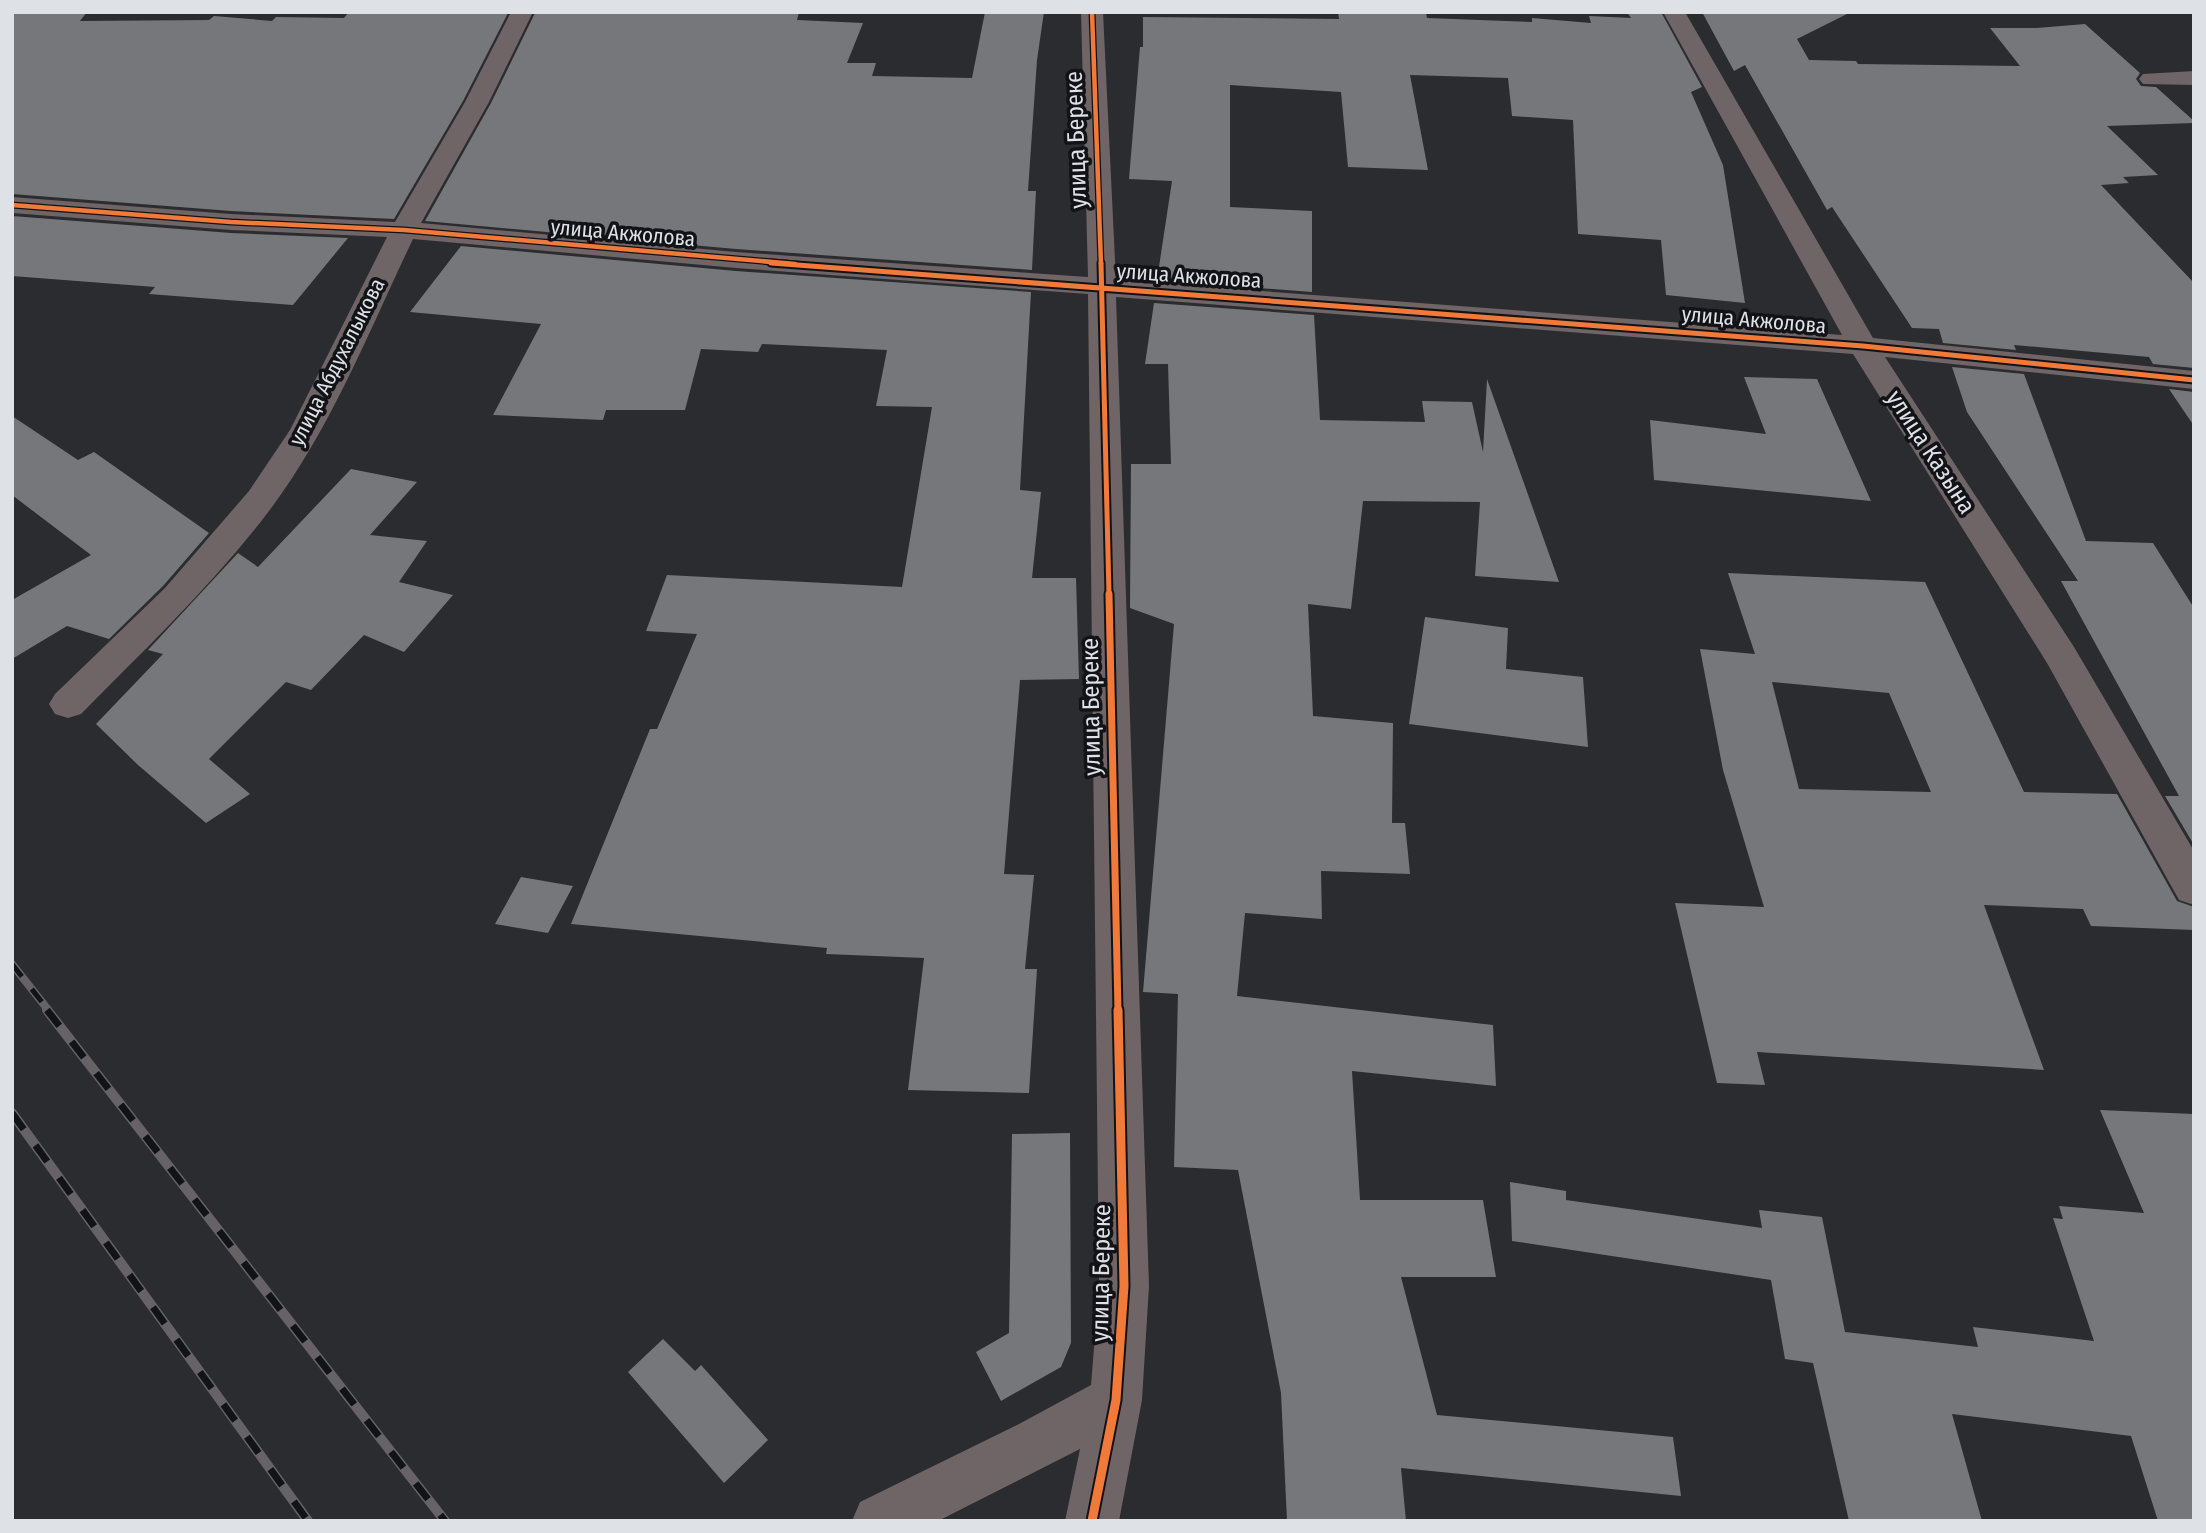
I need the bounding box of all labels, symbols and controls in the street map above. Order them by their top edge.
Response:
street label: улица Береке [1060,71,1092,209]
street label: улица Акжолова [550,214,696,252]
street label: улица Акжолова [1116,258,1262,294]
street label: улица Абдухалыкова [284,274,390,450]
street label: улица Акжолова [1681,301,1827,339]
street label: улица Казына [1881,385,1981,519]
street label: улица Береке [1076,638,1106,776]
street label: улица Береке [1086,1204,1116,1342]

